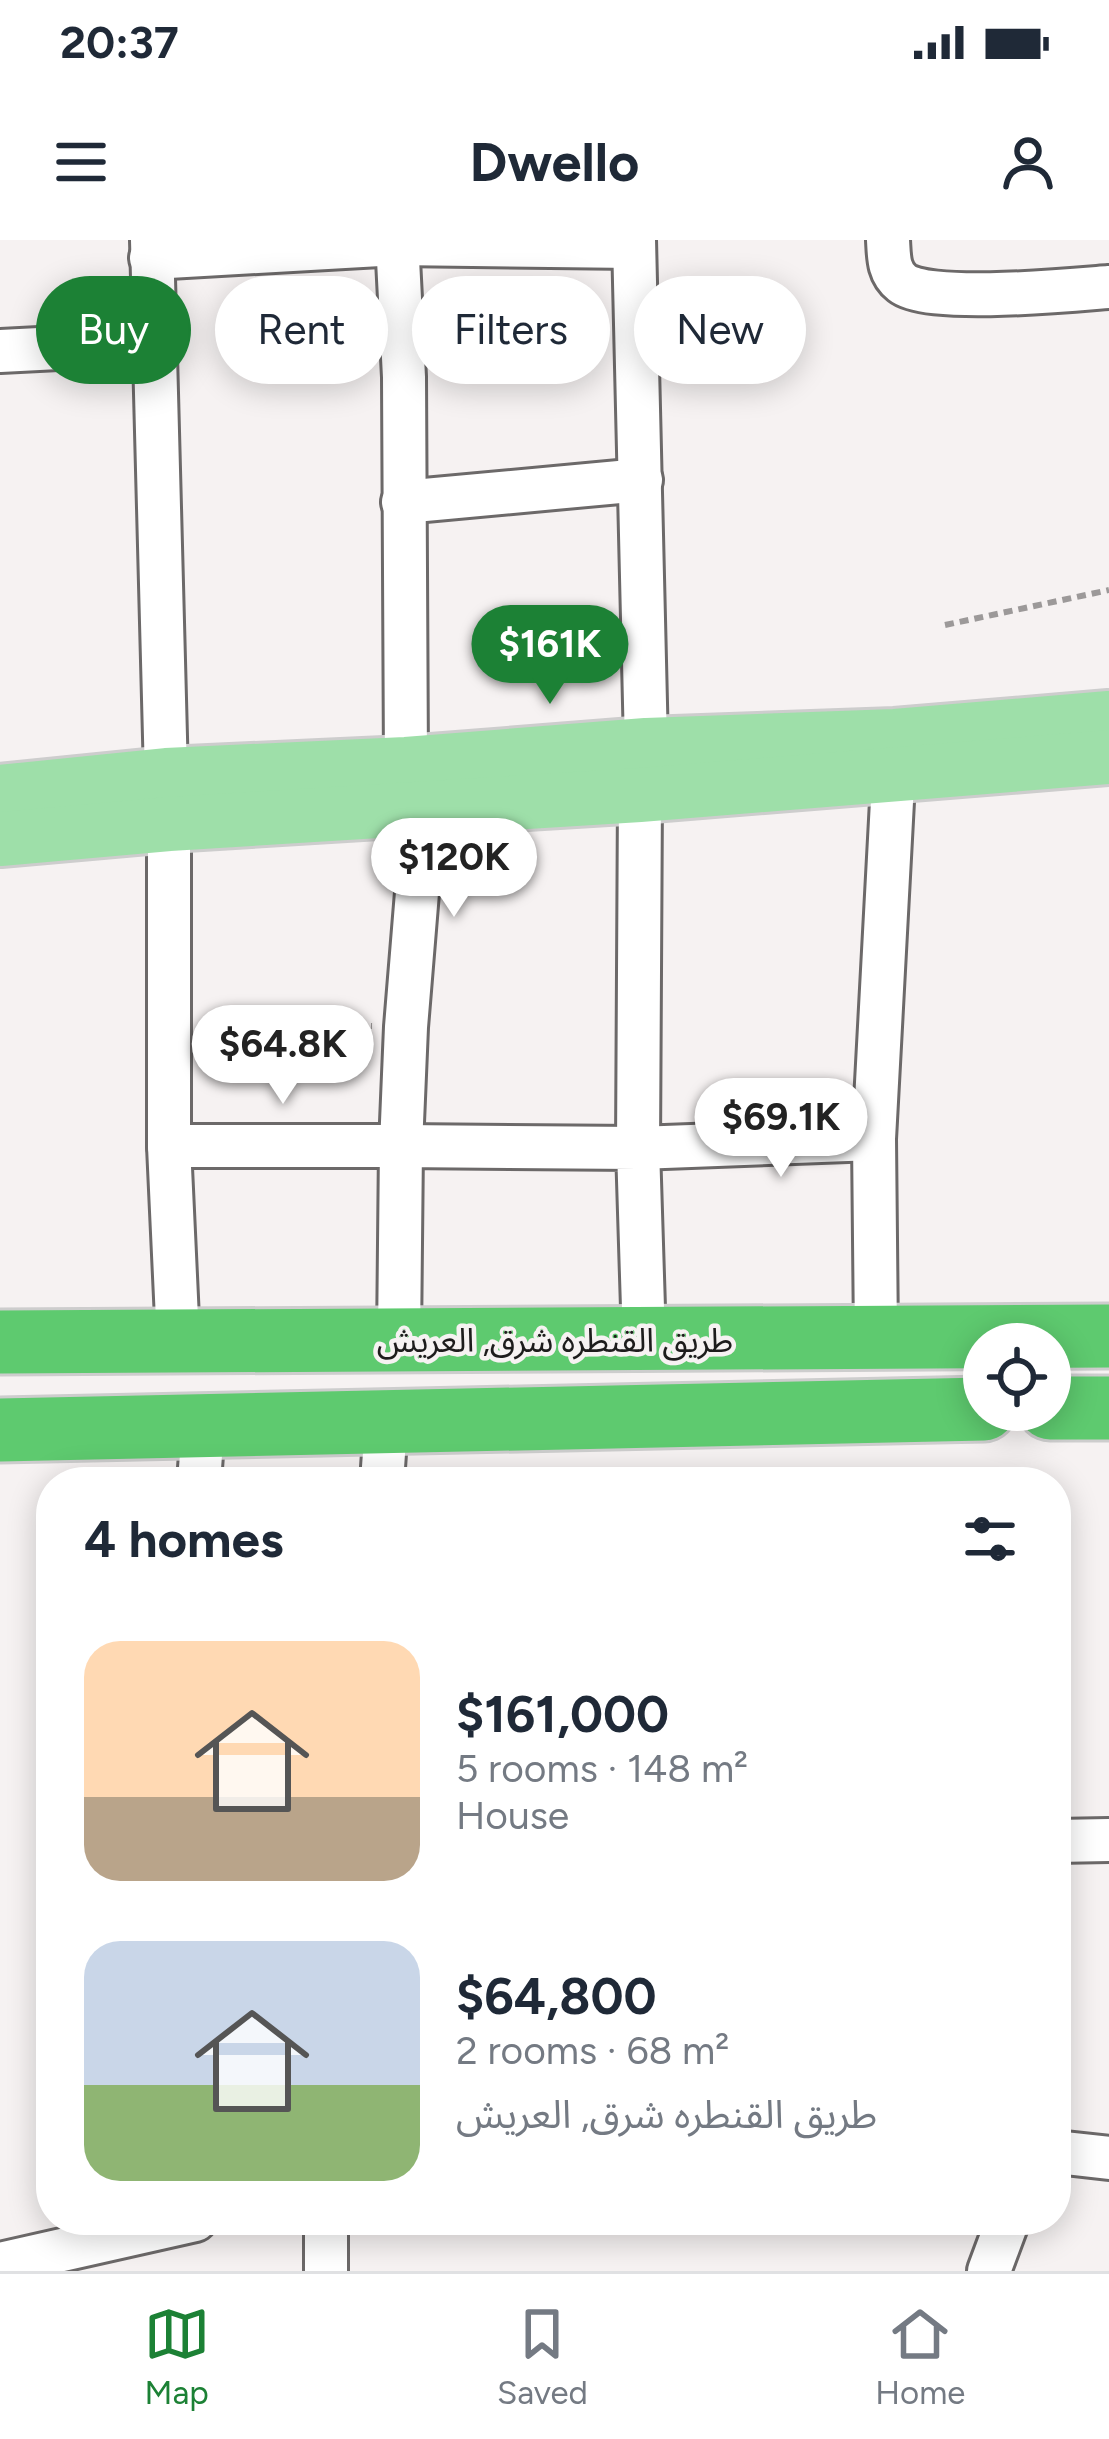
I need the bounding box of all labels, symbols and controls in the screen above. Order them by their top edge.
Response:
text: 20:37 [60,15,179,69]
icon: menu [48,129,114,195]
icon: person [995,129,1061,195]
text: Dwello [470,130,639,195]
chip: Buy [36,276,191,384]
chip: Rent [215,276,388,384]
chip: Filters [412,276,610,384]
chip: New [634,276,806,384]
pin: $161K [466,605,634,707]
text: $161K [498,620,602,667]
pin: $120K [370,818,538,920]
text: $120K [398,833,510,880]
pin: $64.8K [185,1005,381,1107]
text: $64.8K [219,1020,347,1067]
pin: $69.1K [683,1078,879,1180]
text: $69.1K [722,1093,840,1140]
street label: طريق القنطره شرق, العريش [377,1321,733,1361]
map controls [963,1323,1071,1431]
button: locate [963,1323,1071,1431]
icon: filters [957,1506,1023,1572]
text: 4 homes [84,1509,284,1570]
text: $161,000 [456,1684,669,1745]
icon: home [180,1689,324,1833]
text: 5 rooms · 148 m² [456,1745,748,1792]
text: House [456,1792,569,1839]
text: $64,800 [456,1966,657,2027]
icon: home [180,1989,324,2133]
text: 2 rooms · 68 m² [456,2027,729,2074]
text: طريق القنطره شرق, العريش [456,2091,877,2138]
tab: Map [144,2301,210,2412]
tab: Saved [497,2301,588,2412]
tab: Home [875,2301,965,2412]

